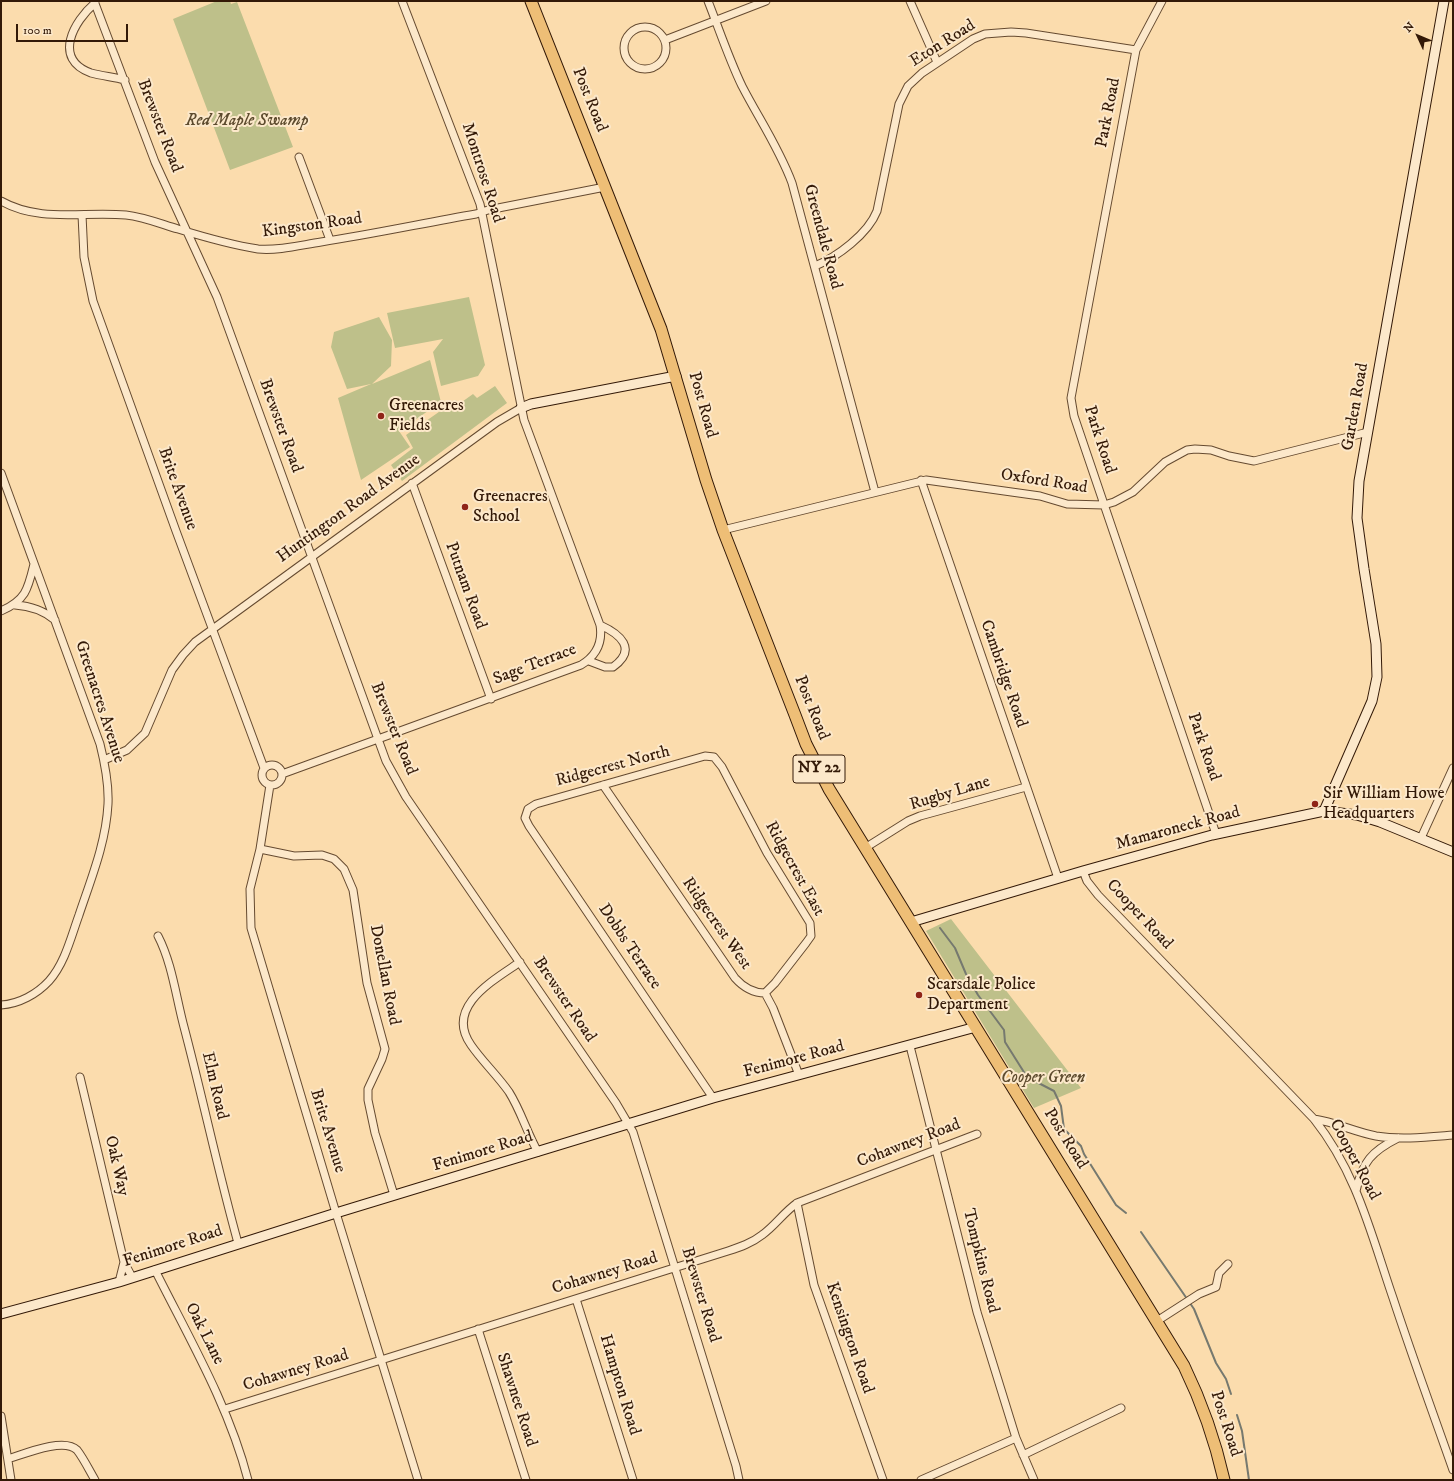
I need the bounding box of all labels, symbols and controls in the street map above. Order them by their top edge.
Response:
scale bar [18,16,130,42]
street label: Eton Road [906,16,980,72]
north arrow [1398,16,1438,56]
text: N [1401,20,1418,36]
text: 100 m [23,23,52,38]
street label: Post Road [567,65,611,135]
street label: Park Road [1092,76,1126,150]
street label: Brewster Road [132,77,186,175]
park label: Red Maple Swamp [186,111,308,131]
street label: Montrose Road [456,120,508,226]
street label: Greendale Road [798,182,846,292]
street label: Kingston Road [261,209,363,243]
street label: Garden Road [1338,362,1374,452]
street label: Post Road [683,370,721,440]
street label: Brewster Road [254,376,306,476]
place label: Greenacres Fields [389,396,464,436]
street label: Park Road [1078,403,1120,477]
marker: Greenacres Fields [376,411,386,421]
street label: Brite Avenue [153,445,201,533]
street label: Huntington Road Avenue [273,450,425,568]
street label: Oxford Road [999,465,1089,499]
place label: Greenacres School [473,487,548,527]
marker: Greenacres School [460,502,470,512]
street label: Putnam Road [440,540,490,632]
street label: Cambridge Road [975,617,1031,731]
street label: Greenacres Avenue [70,638,128,766]
street label: Sage Terrace [490,640,580,690]
street label: Post Road [789,673,833,743]
street label: Brewster Road [365,680,421,778]
street label: Park Road [1182,710,1224,784]
street label: Ridgecrest North [554,742,672,792]
road number: NY 22 [793,755,845,783]
street label: Rugby Lane [907,772,993,816]
place label: Sir William Howe Headquarters [1323,784,1445,824]
marker: Sir William Howe Headquarters [1310,799,1320,809]
street label: Mamaroneck Road [1114,803,1242,855]
street label: Ridgecrest East [760,818,828,920]
street label: Ridgecrest West [677,874,755,974]
street label: Cooper Road [1101,876,1177,954]
street label: Dobbs Terrace [593,900,665,994]
street label: Donellan Road [364,923,404,1027]
street label: Brewster Road [528,954,600,1046]
place label: Scarsdale Police Department [927,975,1035,1015]
marker: Scarsdale Police Department [914,990,924,1000]
street label: Fenimore Road [741,1037,847,1083]
street label: Elm Road [196,1050,232,1122]
park label: Cooper Green [1001,1068,1085,1088]
street label: Brite Avenue [305,1087,349,1175]
street label: Post Road [1038,1105,1092,1173]
street label: Cohawney Road [854,1115,964,1173]
street label: Cooper Road [1324,1116,1384,1204]
street label: Fenimore Road [431,1127,535,1177]
street label: Oak Way [99,1134,133,1198]
street label: Tompkins Road [957,1207,1003,1315]
street label: Fenimore Road [121,1221,225,1273]
street label: Brewster Road [676,1245,724,1345]
street label: Cohawney Road [550,1248,660,1300]
street label: Kensington Road [820,1280,878,1396]
street label: Oak Lane [180,1300,228,1368]
street label: Hampton Road [594,1332,644,1438]
street label: Cohawney Road [241,1345,351,1397]
street label: Shawnee Road [491,1350,541,1450]
street label: Post Road [1205,1389,1245,1459]

